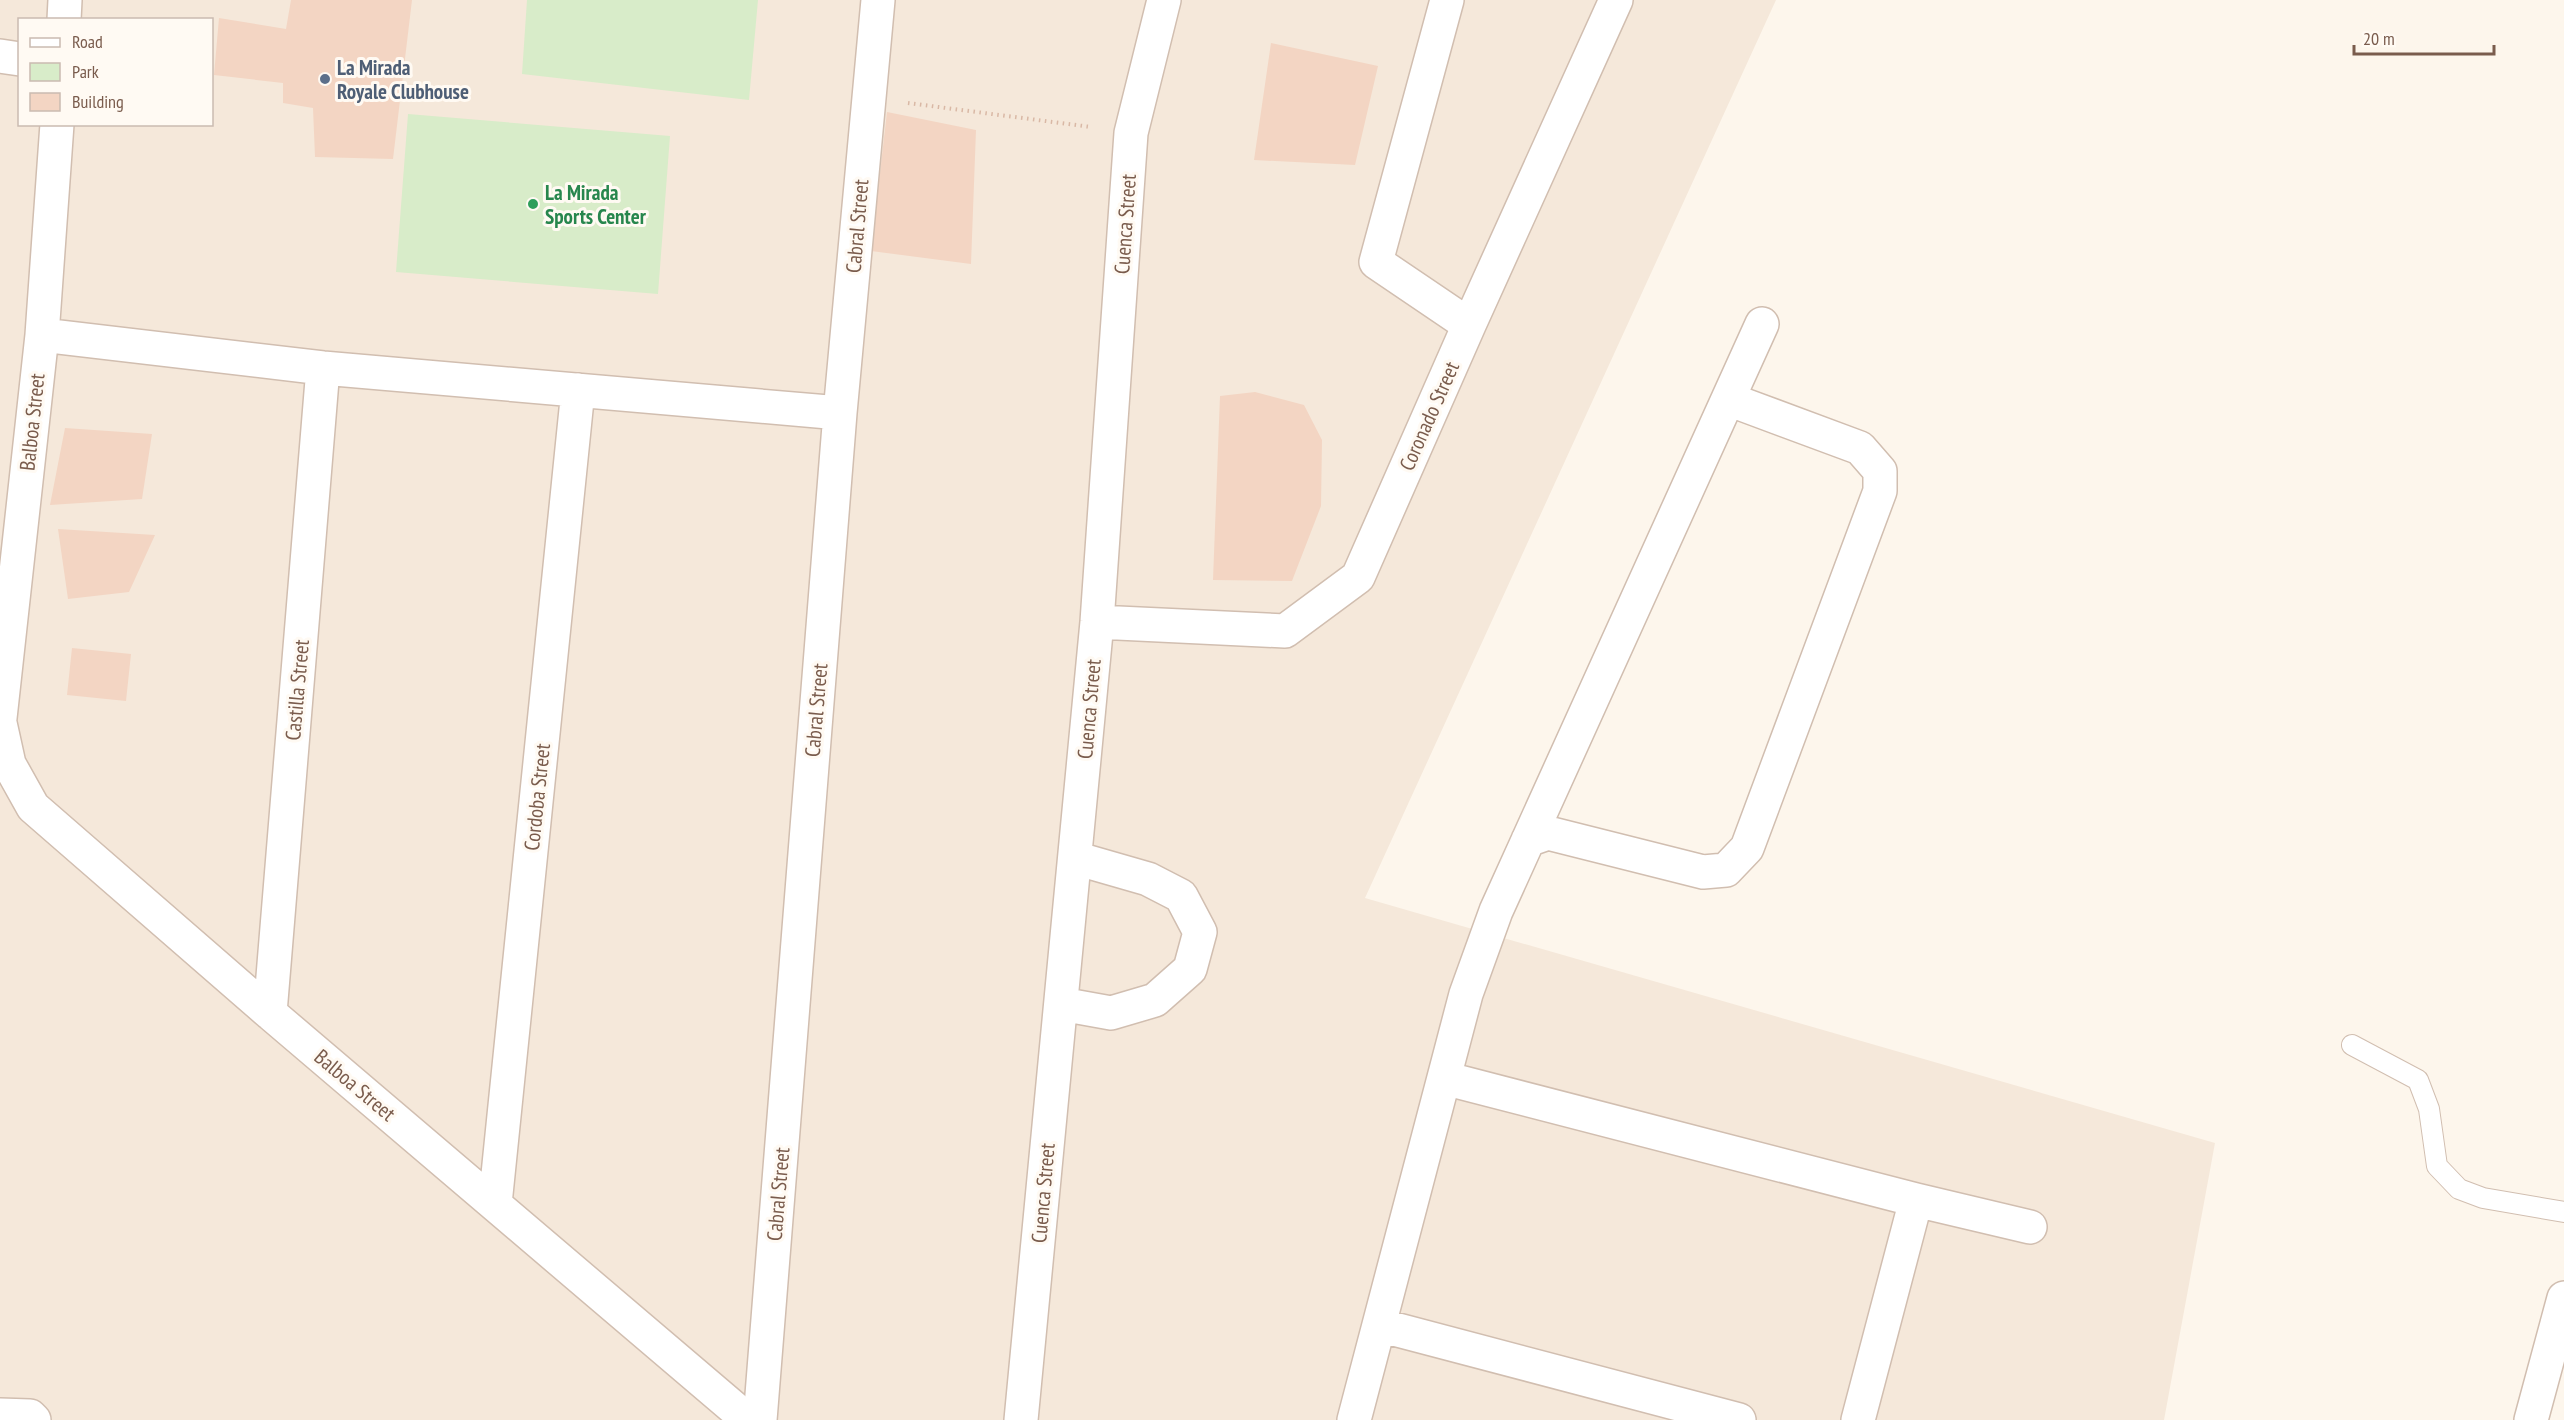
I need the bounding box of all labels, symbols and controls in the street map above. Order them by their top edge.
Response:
legend [18,18,213,126]
scale bar [2354,18,2494,56]
text: 20 m [2363,27,2395,50]
text: Road [72,30,103,53]
place label: La Mirada Royale Clubhouse [337,54,469,105]
text: Park [72,60,99,83]
marker: La Mirada Royale Clubhouse [318,72,332,86]
text: Building [72,90,124,113]
street label: Cuenca Street [1108,173,1142,275]
street label: Cabral Street [839,178,875,274]
place label: La Mirada Sports Center [545,179,647,230]
marker: La Mirada Sports Center [526,197,540,211]
street label: Coronado Street [1393,357,1465,475]
street label: Balboa Street [13,372,51,472]
street label: Castilla Street [279,638,315,742]
street label: Cuenca Street [1071,658,1107,760]
street label: Cabral Street [798,662,834,758]
street label: Cordoba Street [518,742,556,852]
street label: Balboa Street [309,1043,401,1127]
street label: Cuenca Street [1025,1142,1061,1244]
street label: Cabral Street [760,1146,796,1242]

